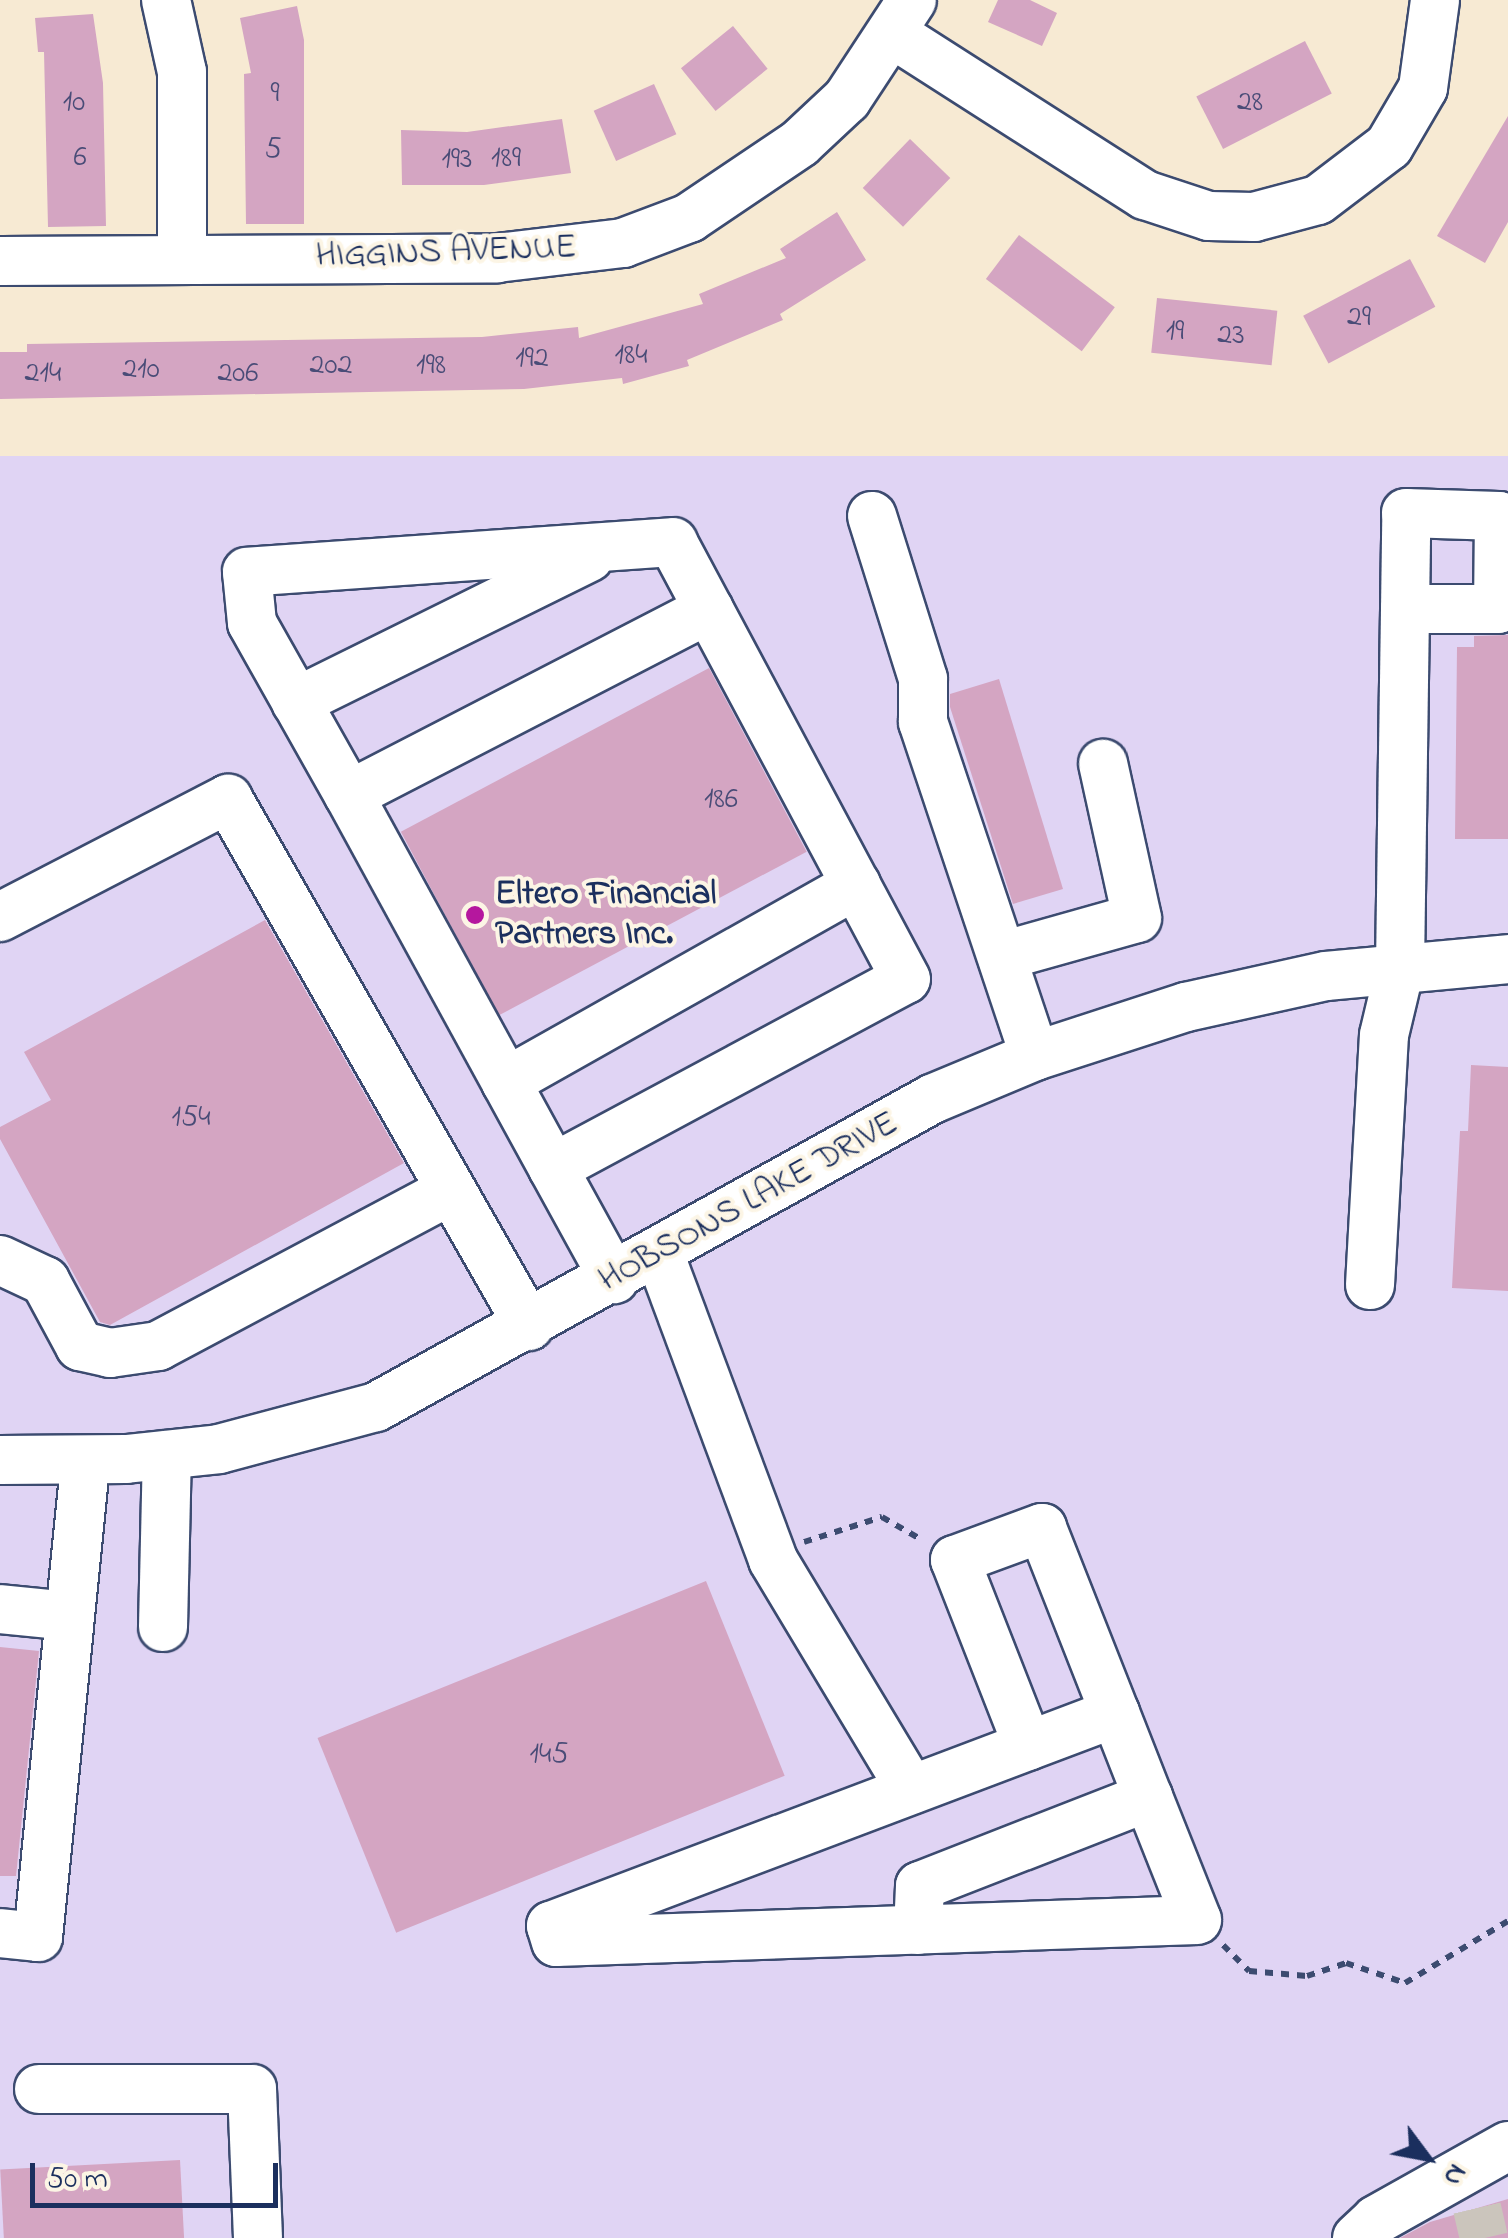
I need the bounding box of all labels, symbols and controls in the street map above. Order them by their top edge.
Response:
house number: 9 [270,76,280,112]
house number: 10 [63,85,85,121]
house number: 28 [1237,85,1263,121]
house number: 5 [264,132,282,168]
house number: 6 [73,140,87,176]
house number: 189 [491,141,521,177]
house number: 193 [442,142,472,178]
street label: HIGGINS AVENUE [315,227,577,279]
house number: 29 [1347,300,1371,336]
house number: 19 [1166,314,1184,350]
house number: 23 [1217,318,1245,354]
house number: 184 [614,338,648,374]
house number: 192 [515,341,549,377]
house number: 202 [310,348,352,384]
house number: 198 [416,348,446,384]
house number: 210 [122,352,160,388]
house number: 214 [25,356,61,392]
house number: 206 [217,356,259,392]
house number: 186 [704,782,738,818]
place label: Eltero Financial Partners Inc. [495,874,716,956]
marker: Eltero Financial Partners Inc. [464,904,486,926]
house number: 154 [171,1100,211,1136]
street label: HOBSONS LAKE DRIVE [592,1103,906,1303]
house number: 145 [529,1737,569,1773]
north arrow [1378,2108,1478,2208]
scale bar [35,2143,282,2205]
text: N [1431,2155,1476,2193]
text: 50 m [47,2158,108,2202]

